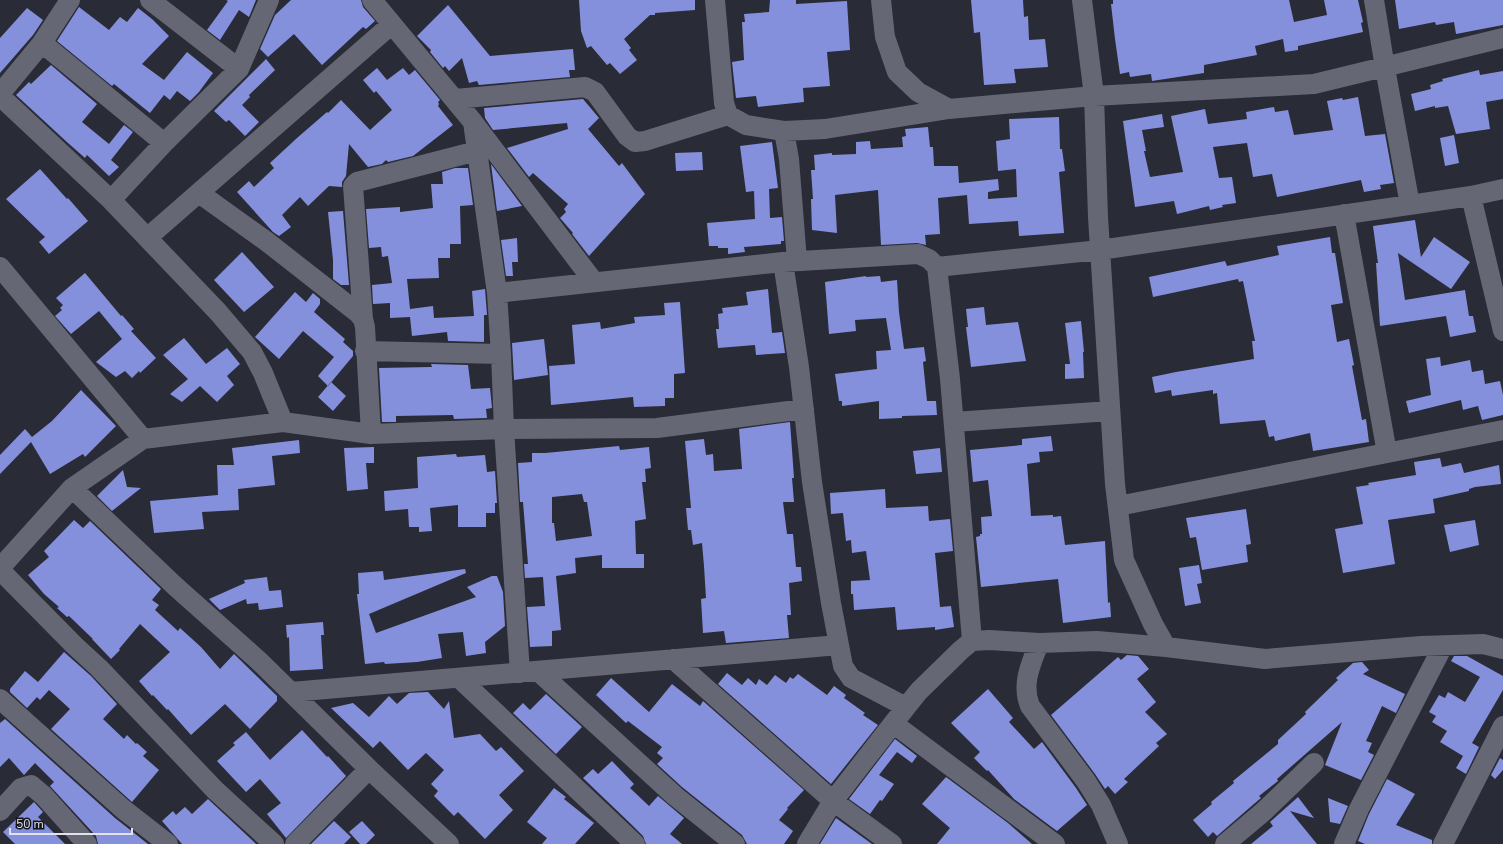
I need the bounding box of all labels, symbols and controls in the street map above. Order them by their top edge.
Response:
scale bar [10,810,132,836]
text: 50 m [16,816,44,832]

